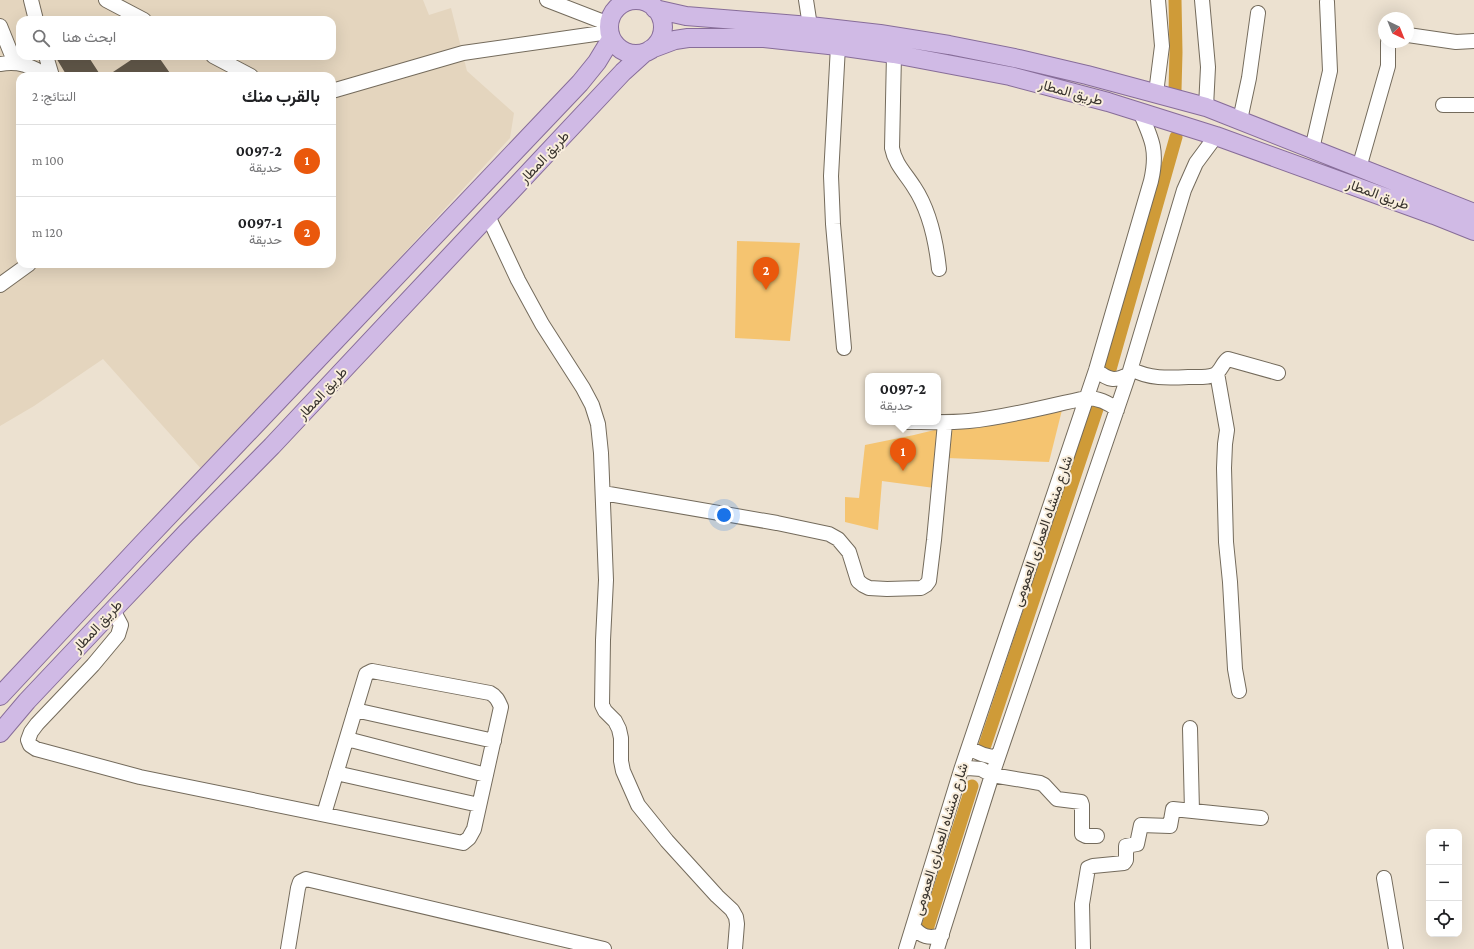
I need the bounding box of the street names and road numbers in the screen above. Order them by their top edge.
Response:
street label: طريق المطار [1036,76,1105,109]
street label: طريق المطار [515,128,573,188]
street label: طريق المطار [1343,175,1412,214]
street label: طريق المطار [293,364,351,424]
street label: شارع منشاه العمارى العمومى [1009,454,1078,609]
street label: طريق المطار [68,597,126,657]
street label: شارع منشاه العمارى العمومى [909,761,974,918]

